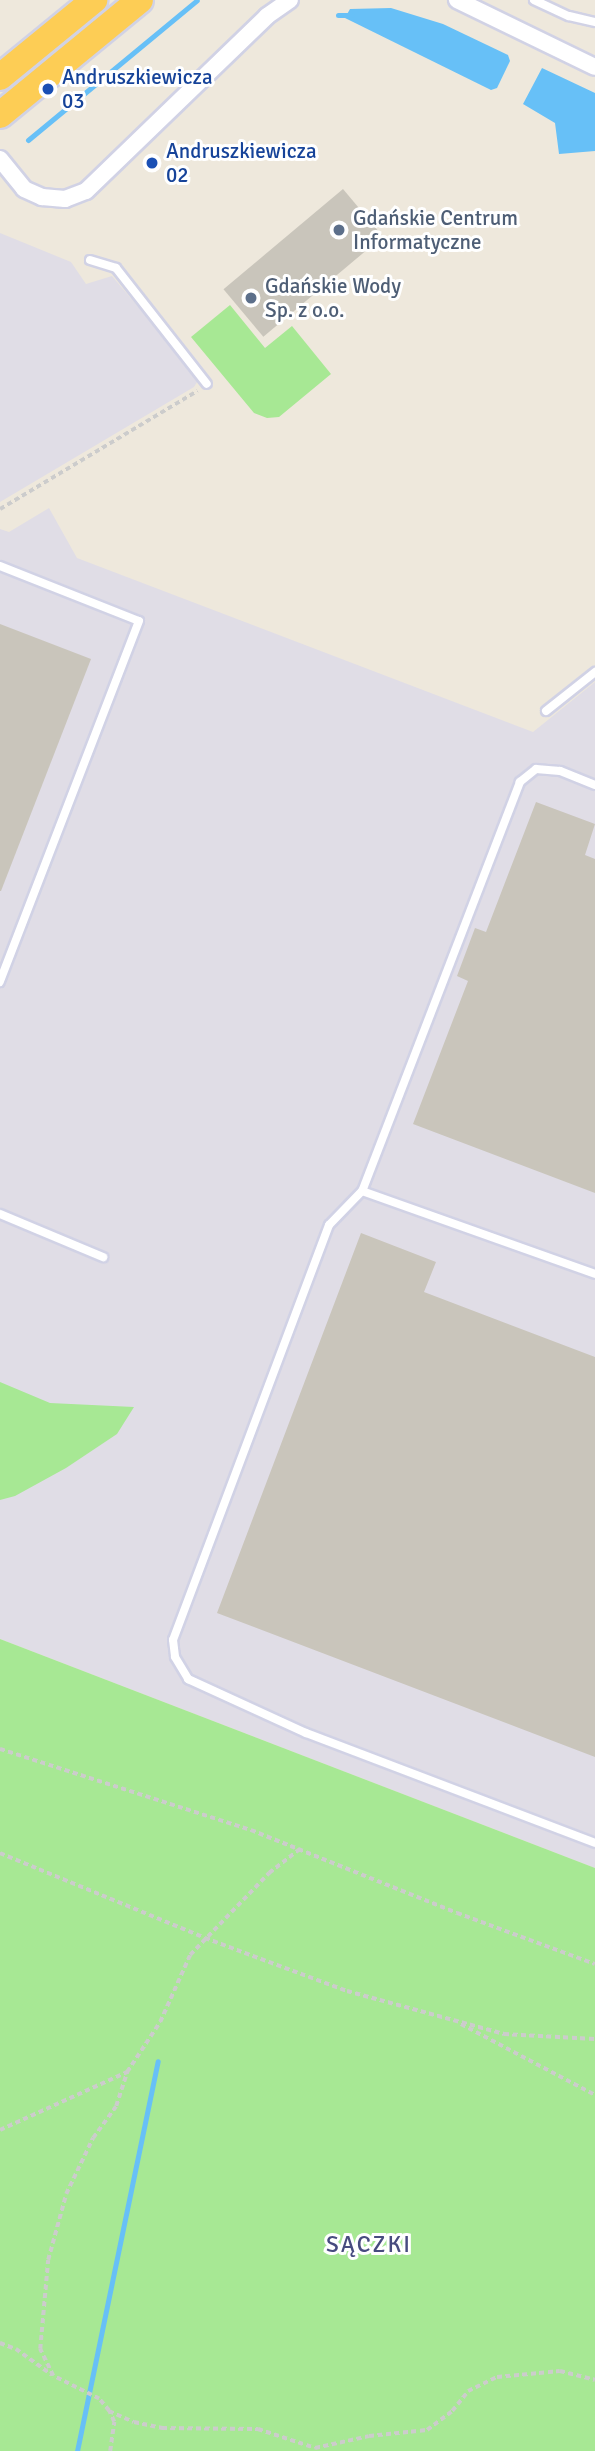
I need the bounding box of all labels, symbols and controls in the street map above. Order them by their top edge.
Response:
place label: Andruszkiewicza 03 [62,64,213,114]
marker: Andruszkiewicza 03 [40,81,56,97]
place label: Andruszkiewicza 02 [166,138,317,188]
marker: Andruszkiewicza 02 [144,155,160,171]
place label: Gdańskie Centrum Informatyczne [353,205,518,255]
marker: Gdańskie Centrum Informatyczne [331,222,347,238]
place label: Gdańskie Wody Sp. z o.o. [265,273,401,323]
marker: Gdańskie Wody Sp. z o.o. [243,290,259,306]
district label: SĄCZKI [327,2231,411,2259]

